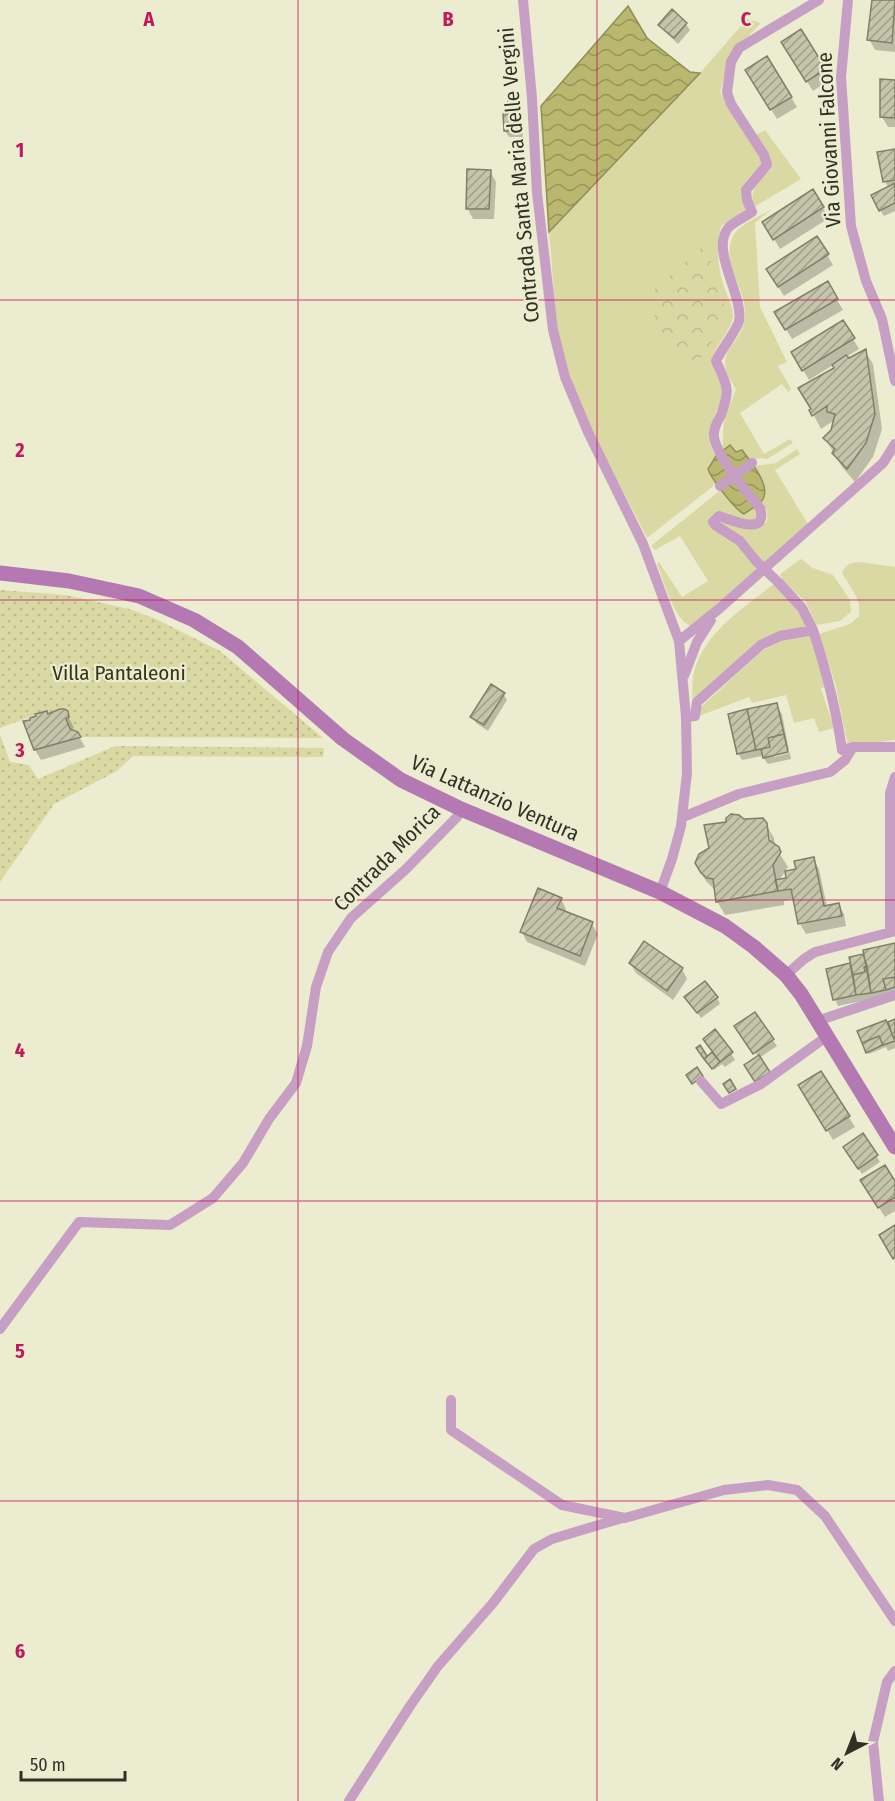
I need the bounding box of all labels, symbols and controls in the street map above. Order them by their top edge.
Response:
text: A [143,7,156,31]
text: B [442,7,454,31]
text: C [741,7,752,31]
street label: Contrada Santa Maria delle Vergini [493,26,545,324]
street label: Via Giovanni Falcone [811,52,847,228]
text: 1 [16,138,24,162]
text: 2 [14,438,25,462]
park label: Villa Pantaleoni [52,660,186,686]
text: 3 [14,738,25,762]
street label: Via Lattanzio Ventura [407,749,583,847]
street label: Contrada Morica [328,799,446,917]
text: 4 [15,1038,25,1062]
text: 5 [15,1339,25,1363]
text: 6 [15,1639,25,1663]
north arrow [817,1723,877,1783]
scale bar [21,1744,124,1782]
text: 50 m [30,1754,66,1776]
text: N [827,1754,847,1774]

